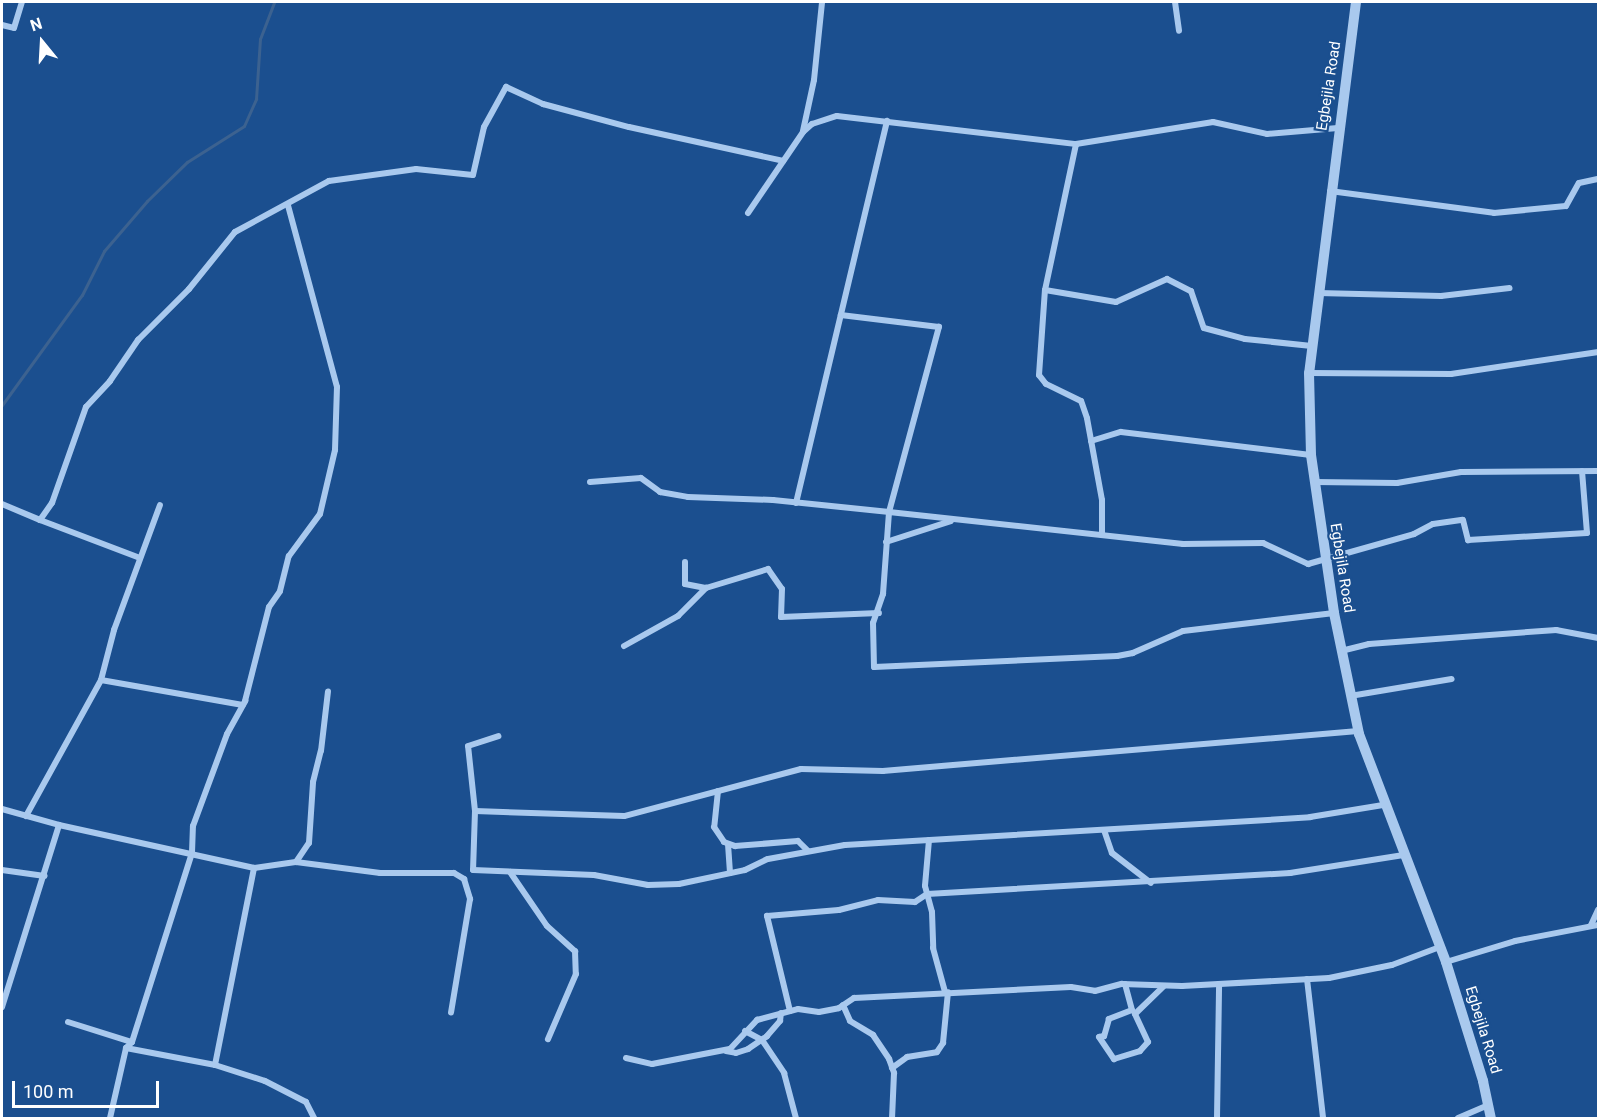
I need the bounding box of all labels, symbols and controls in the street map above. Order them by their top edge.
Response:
north arrow [12,12,72,72]
text: N [28,14,45,35]
street label: Egbejila Road [1313,40,1345,132]
street label: Egbejila Road [1326,522,1358,614]
street label: Egbejila Road [1461,984,1505,1076]
scale bar [15,1069,162,1107]
text: 100 m [23,1081,74,1102]

